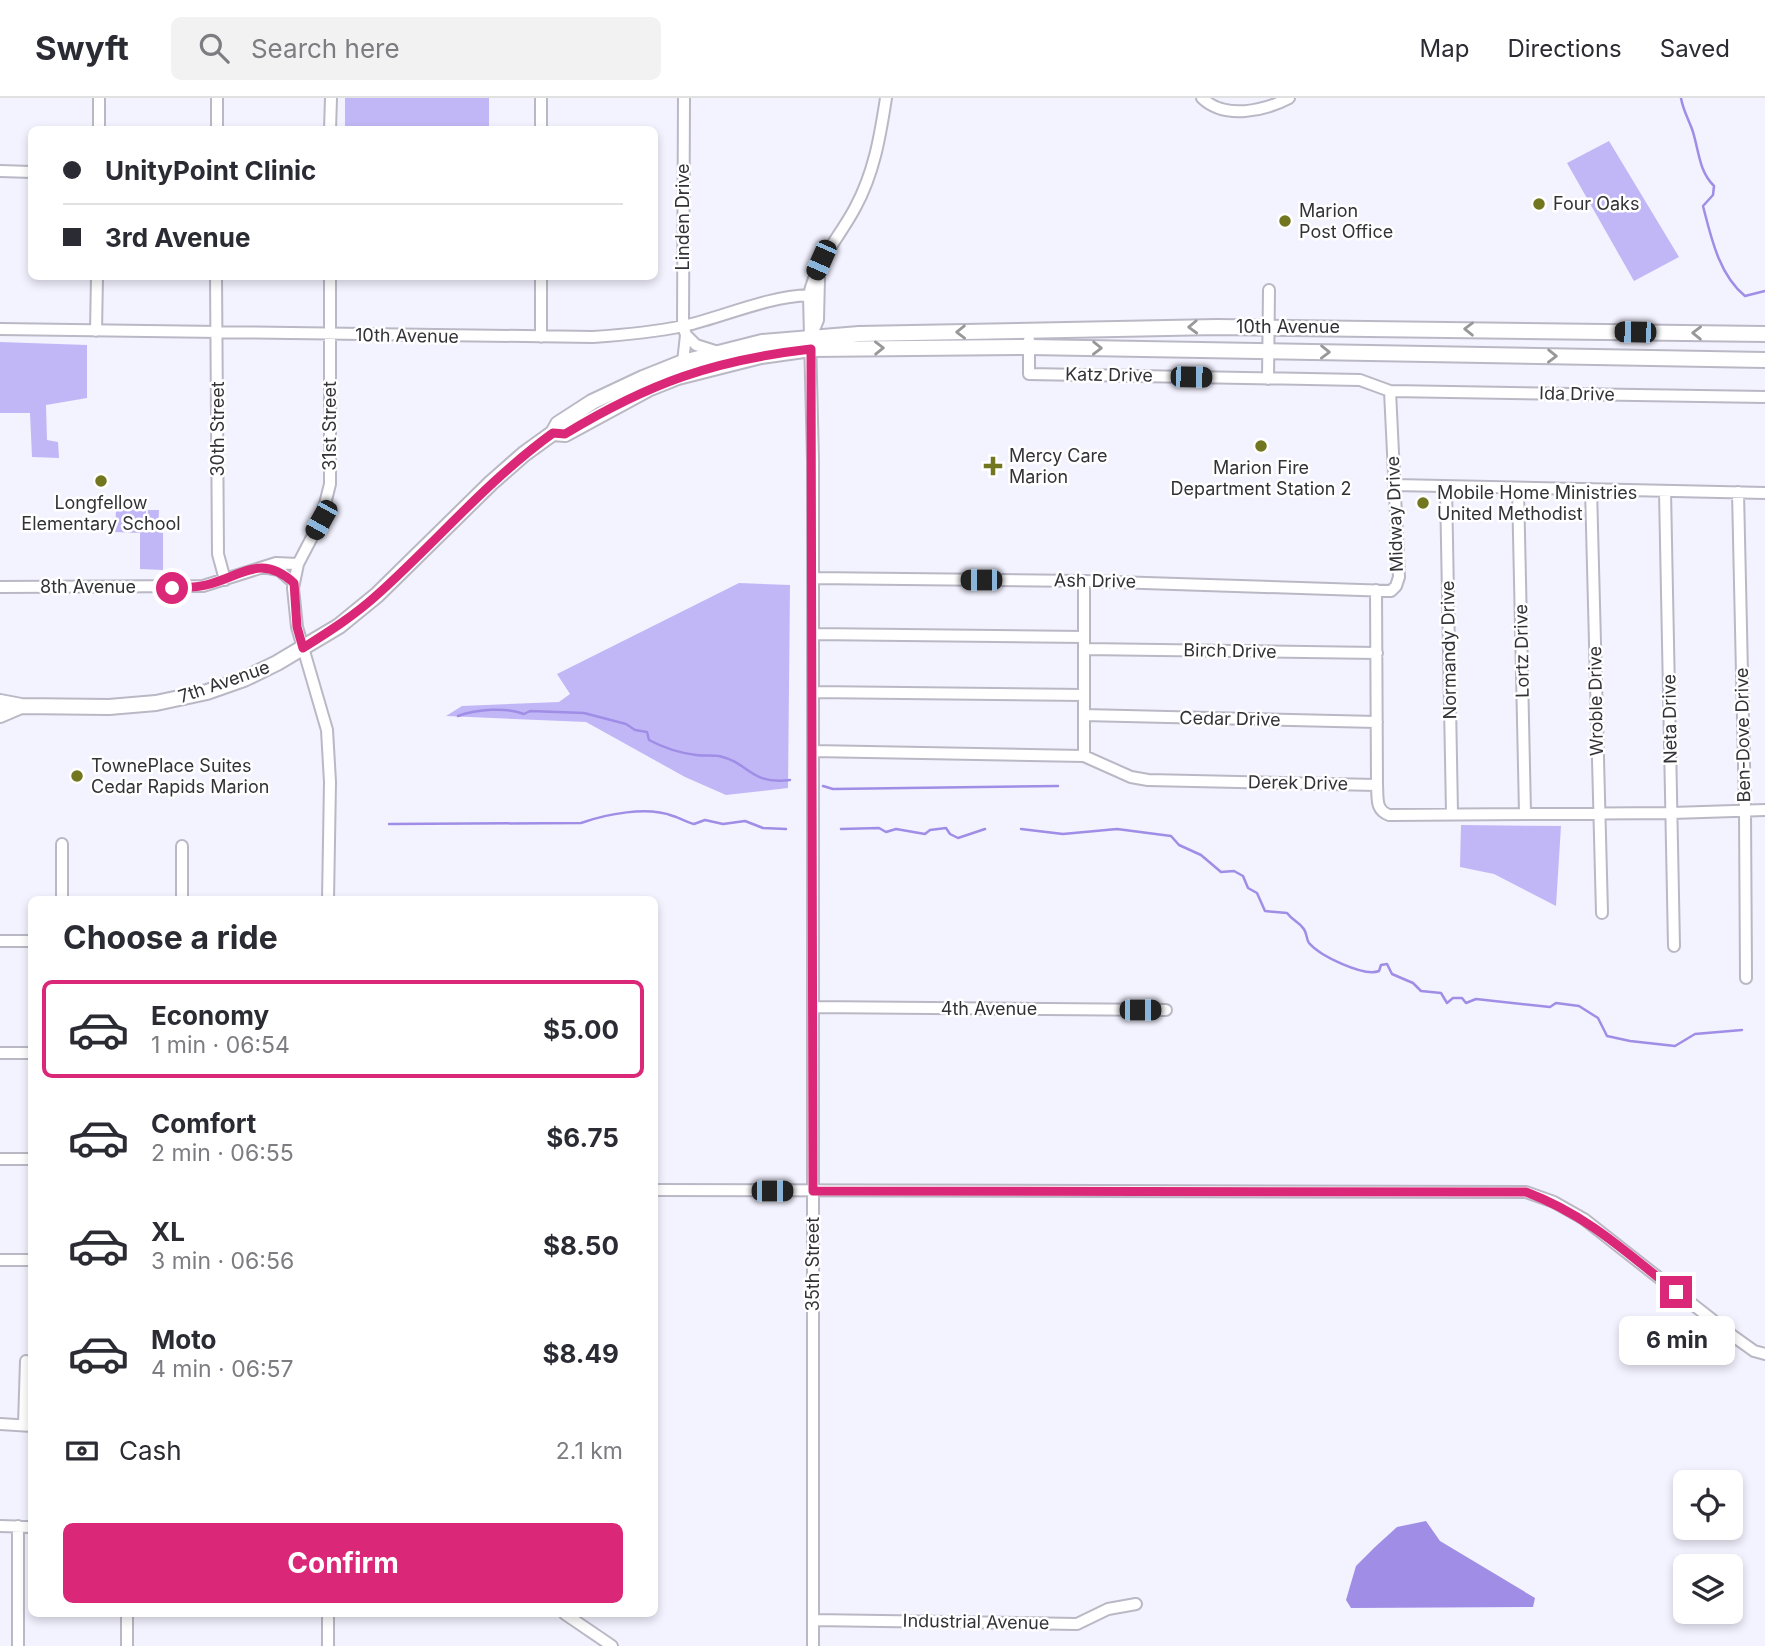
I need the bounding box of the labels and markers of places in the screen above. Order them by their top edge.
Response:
place label: Four Oaks [1553,193,1639,214]
marker: Four Oaks [1531,196,1547,212]
place label: Marion Post Office [1299,200,1393,242]
marker: Marion Post Office [1277,213,1293,229]
marker: Marion Fire Department Station 2 [1253,438,1269,454]
place label: Mercy Care Marion [1009,445,1108,487]
marker: Mercy Care Marion [983,456,1003,476]
place label: Marion Fire Department Station 2 [1171,457,1351,499]
marker: Longfellow Elementary School [93,473,109,489]
place label: Mobile Home Ministries United Methodist [1437,482,1637,524]
place label: Longfellow Elementary School [21,492,181,534]
marker: Mobile Home Ministries United Methodist [1415,495,1431,511]
place label: TownePlace Suites Cedar Rapids Marion [91,755,269,797]
marker: TownePlace Suites Cedar Rapids Marion [69,768,85,784]

